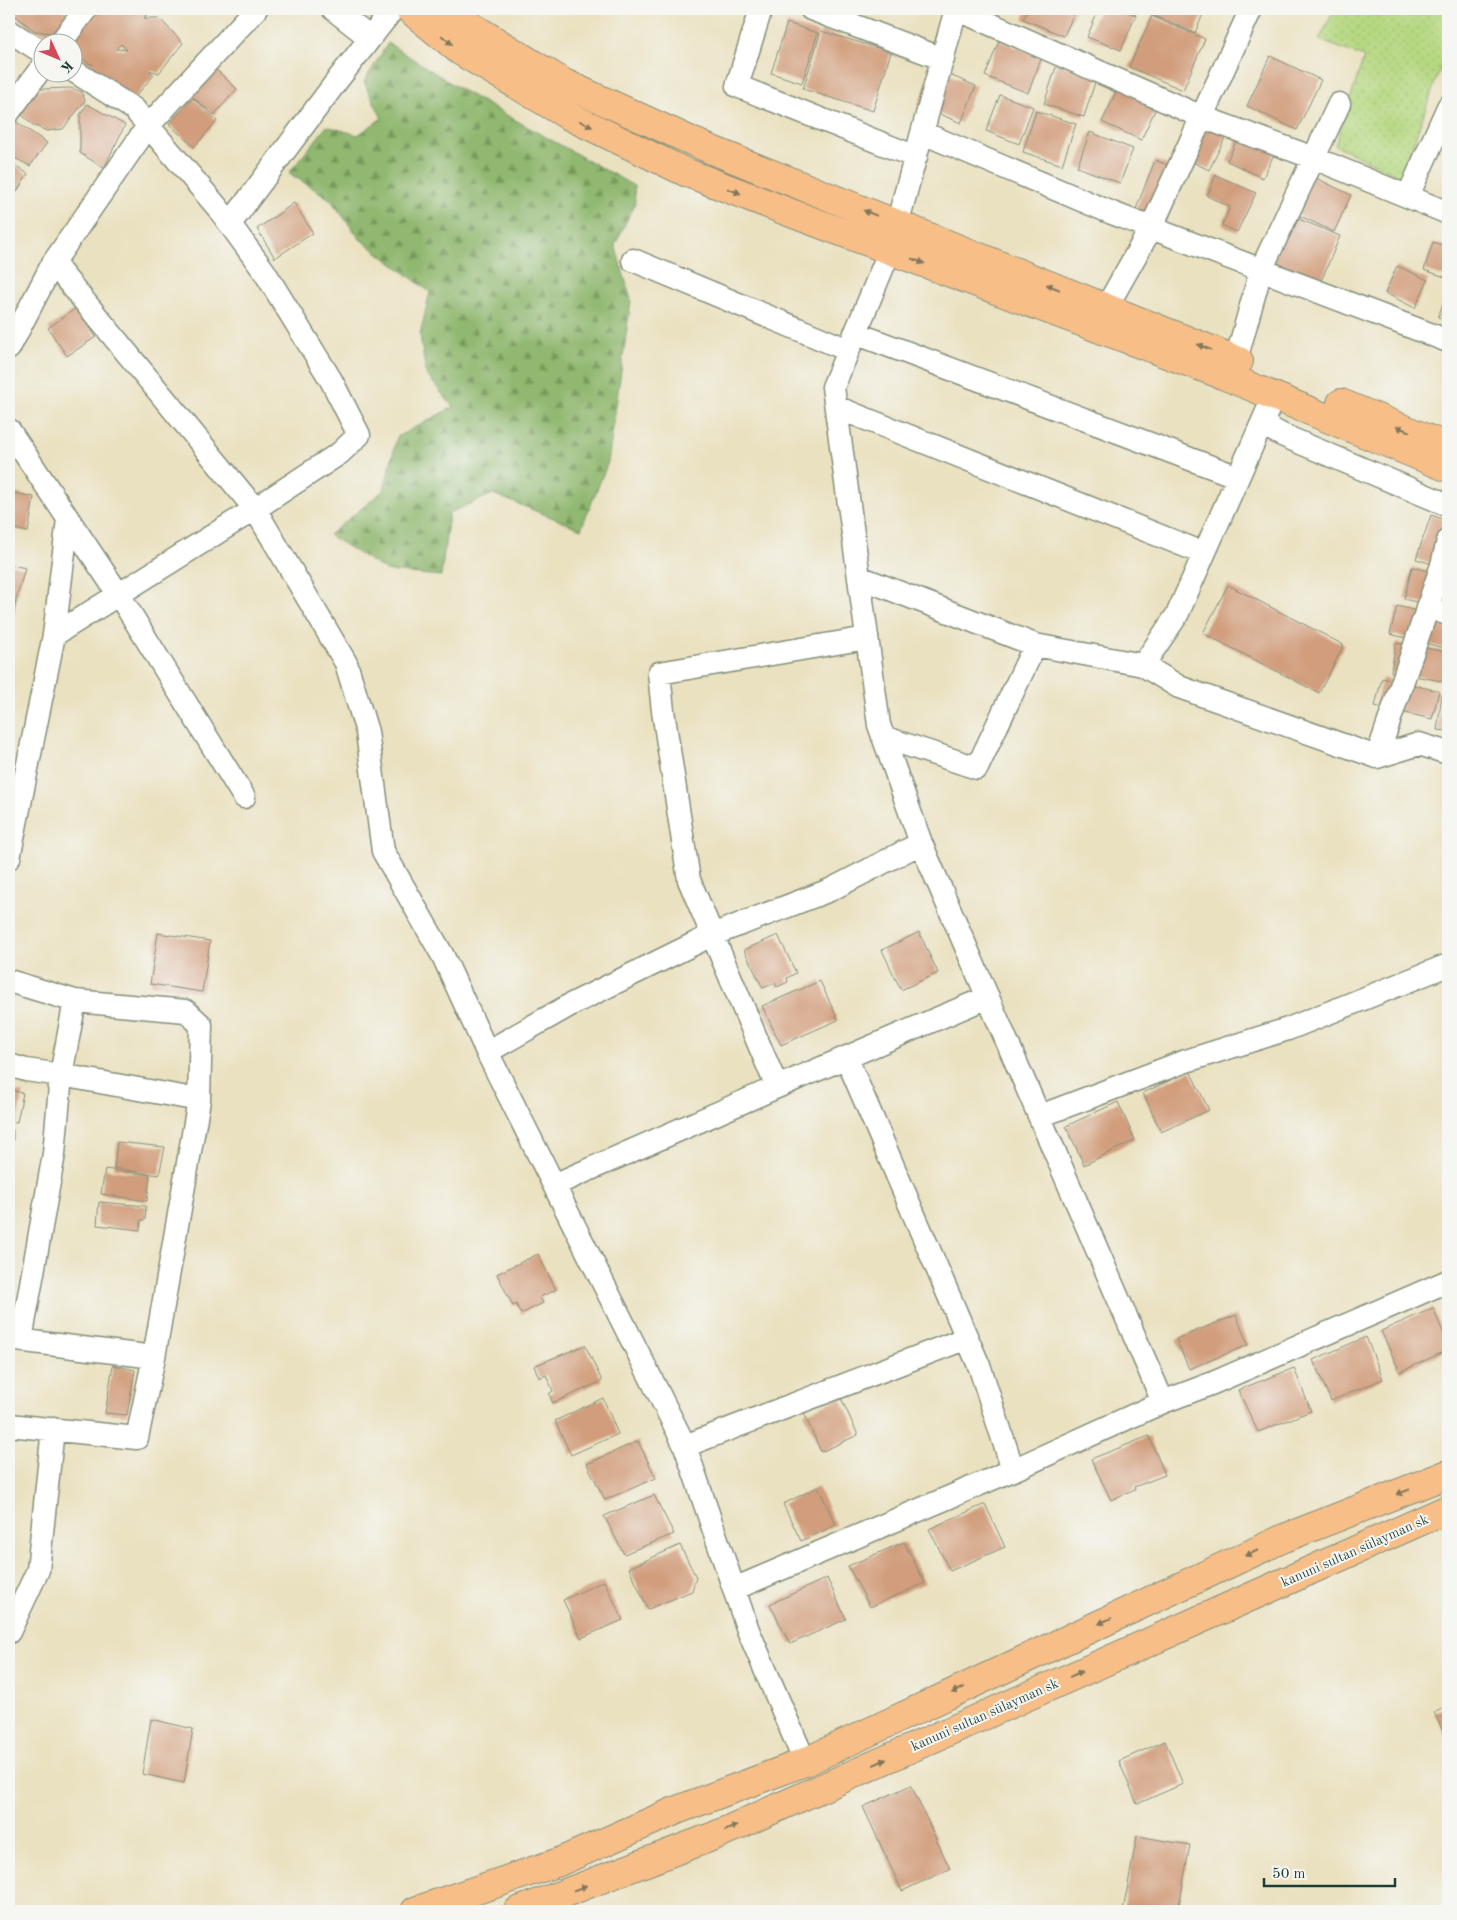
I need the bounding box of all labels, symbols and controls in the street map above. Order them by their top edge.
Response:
north arrow [32,32,82,82]
one-way arrow [440,34,453,45]
text: K [58,58,75,75]
one-way arrow [578,120,593,128]
one-way arrow [727,187,742,195]
one-way arrow [862,209,877,217]
one-way arrow [911,258,926,265]
one-way arrow [1046,282,1060,290]
one-way arrow [1196,343,1211,351]
one-way arrow [1396,424,1410,432]
one-way arrow [1396,1488,1410,1496]
street label: kanuni sultan sülayman sk [1279,1512,1431,1590]
one-way arrow [1245,1549,1259,1557]
one-way arrow [1098,1618,1112,1626]
one-way arrow [1069,1670,1083,1678]
street label: kanuni sultan sülayman sk [909,1676,1061,1754]
one-way arrow [951,1686,965,1694]
one-way arrow [873,1757,887,1765]
one-way arrow [724,1824,738,1832]
scale bar [1264,1855,1396,1887]
text: 50 m [1272,1867,1306,1882]
one-way arrow [573,1884,588,1892]

